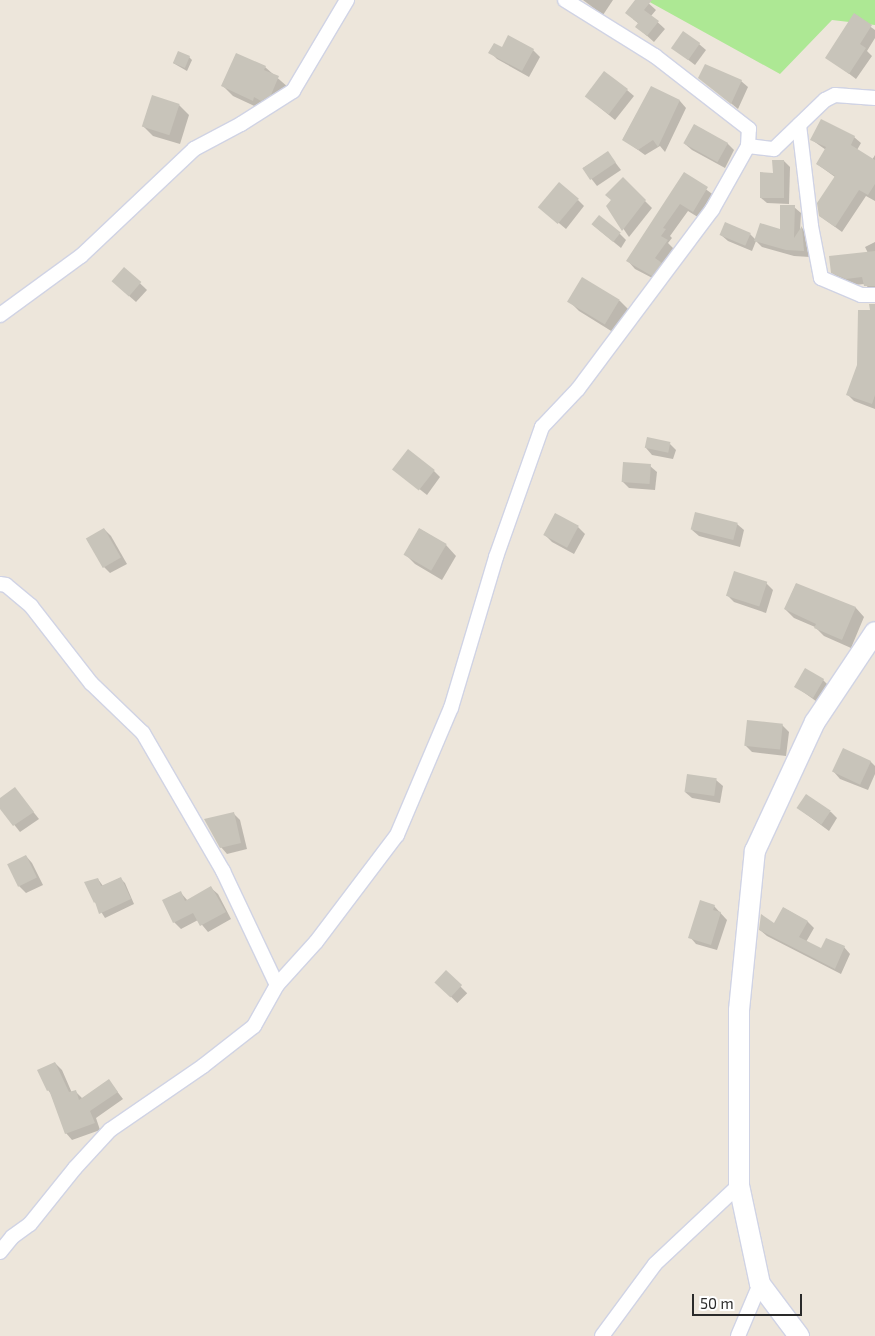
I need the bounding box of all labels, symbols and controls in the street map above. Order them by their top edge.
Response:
scale bar [695,1284,805,1316]
text: 50 m [700,1294,734,1312]

